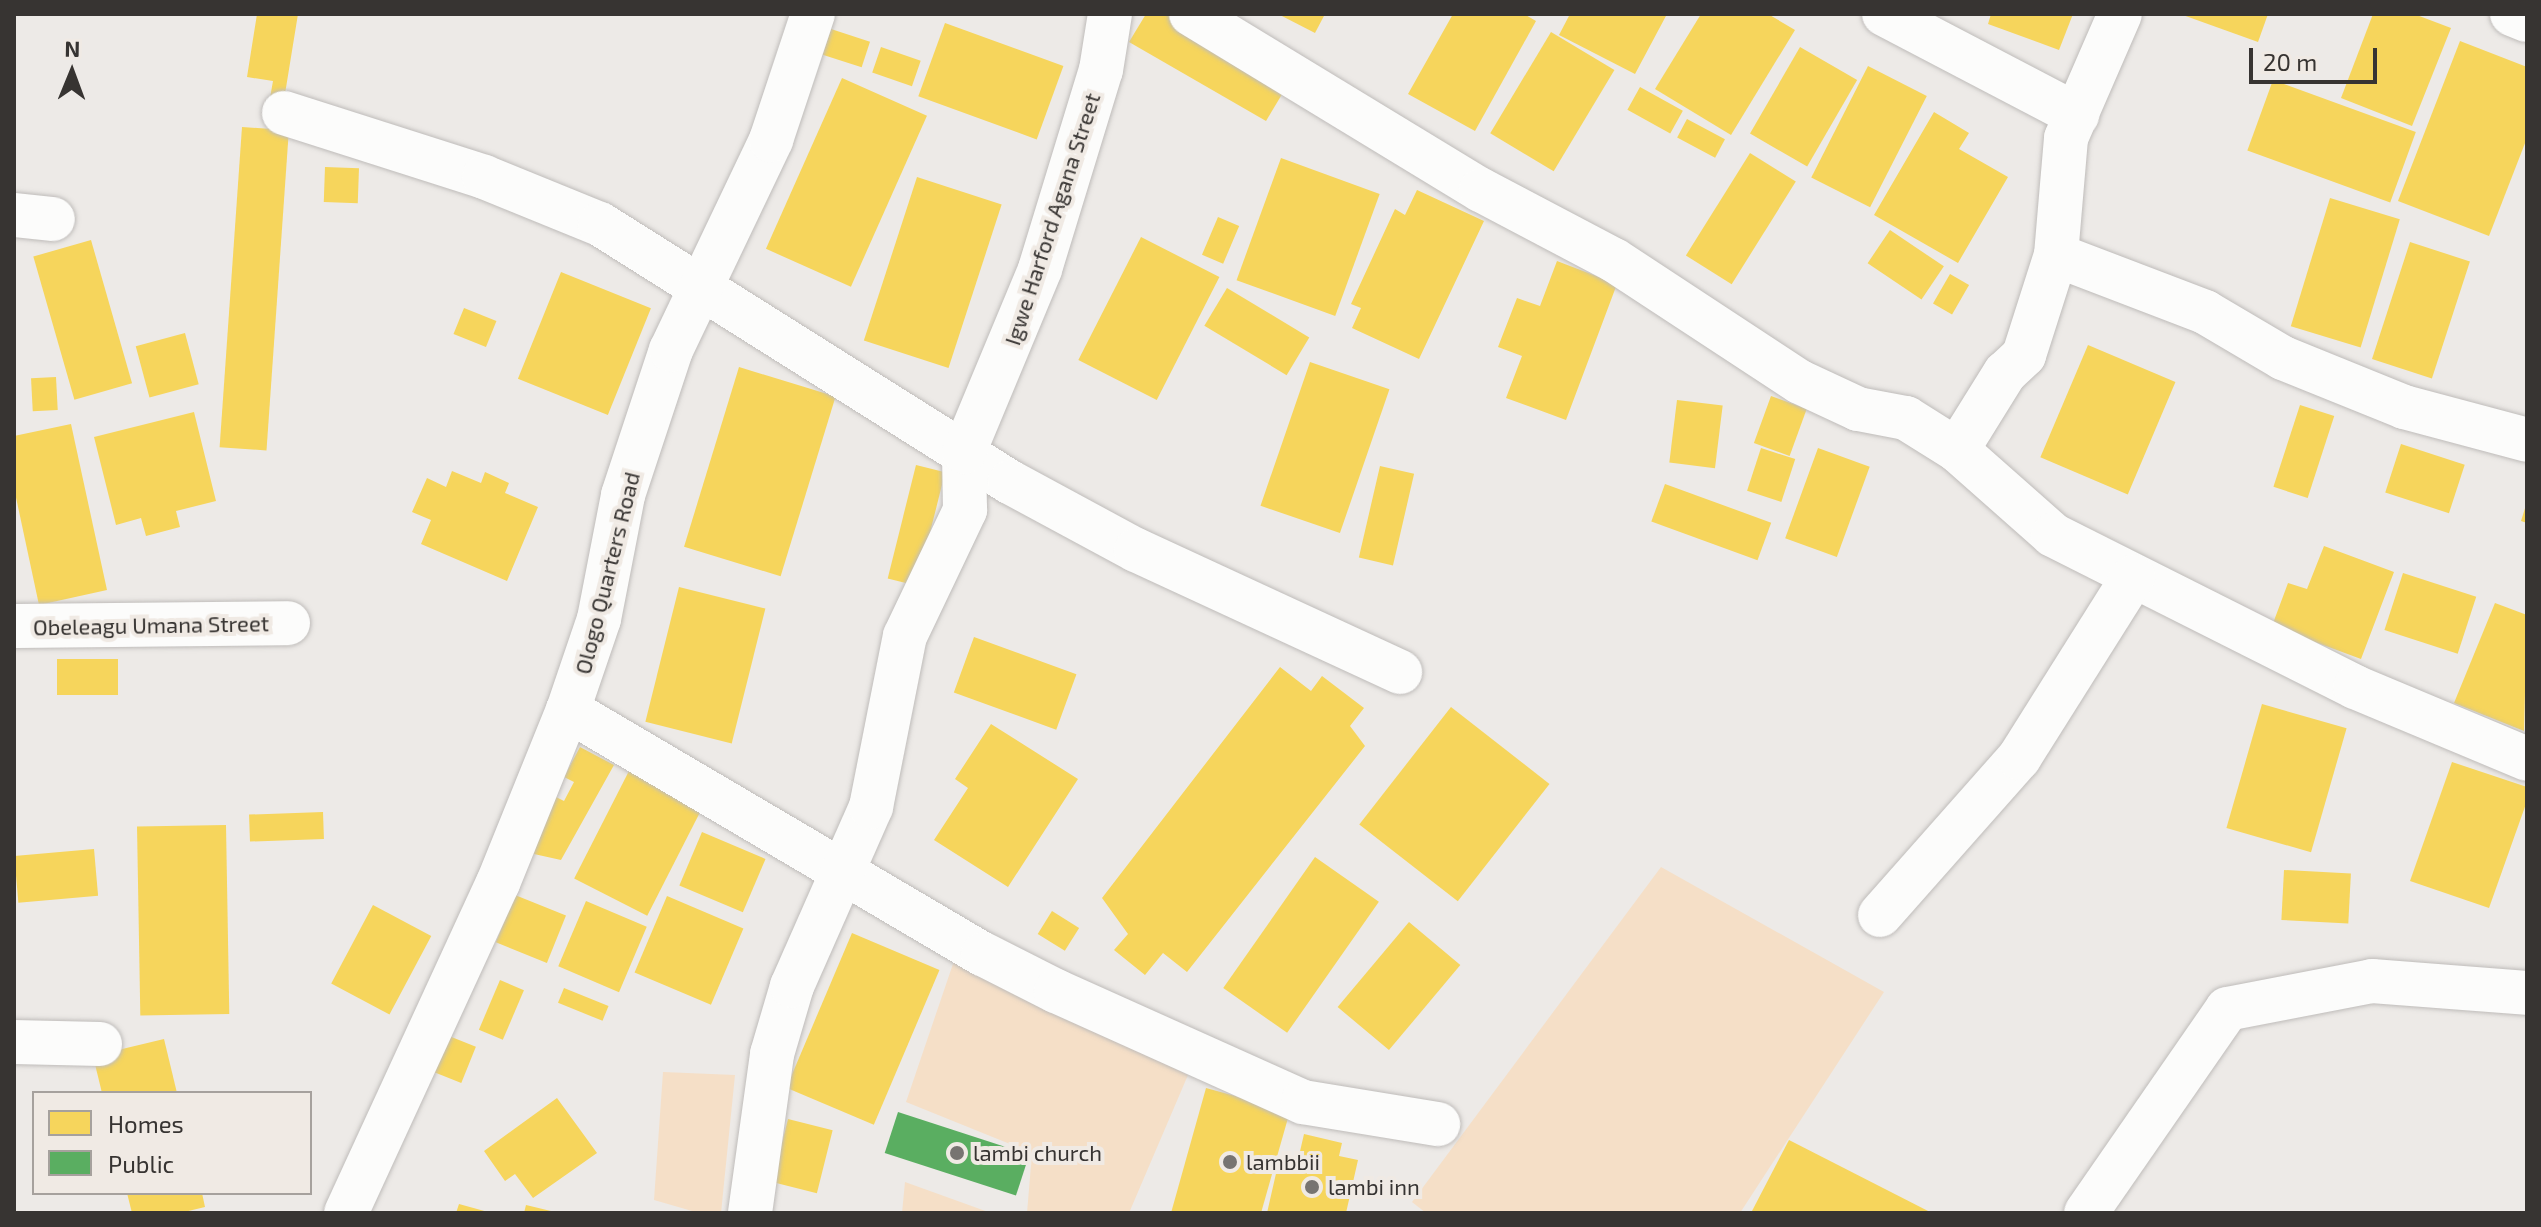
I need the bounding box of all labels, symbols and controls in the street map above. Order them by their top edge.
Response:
north arrow [32,32,112,112]
scale bar [2253,32,2381,82]
text: N [64,35,81,61]
text: 20 m [2263,47,2317,76]
street label: Igwe Harford Agana Street [999,89,1105,349]
street label: Ologo Quarters Road [569,469,645,677]
street label: Obeleagu Umana Street [33,610,269,640]
legend [32,1091,312,1195]
text: Homes [108,1109,184,1138]
place label: lambi church [973,1140,1102,1166]
marker: lambi church [948,1144,966,1162]
text: Public [108,1149,174,1178]
place label: lambbii [1246,1149,1320,1175]
marker: lambbii [1221,1153,1239,1171]
place label: lambi inn [1328,1174,1420,1200]
marker: lambi inn [1303,1178,1321,1196]

